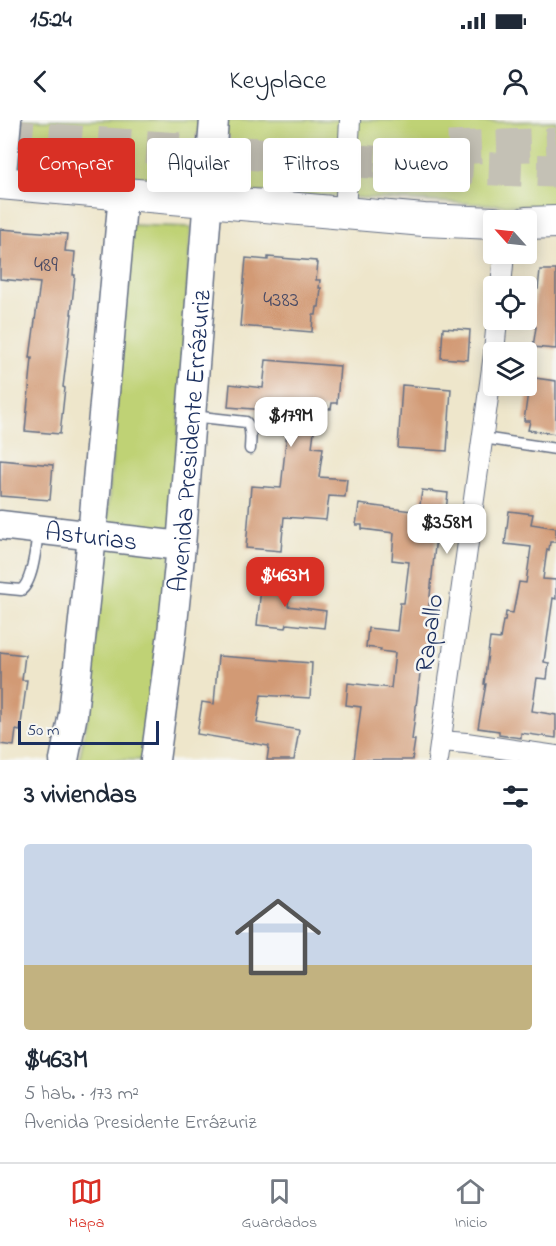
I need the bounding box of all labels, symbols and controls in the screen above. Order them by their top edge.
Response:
text: 15:24 [30,5,71,37]
text: Keyplace [229,62,327,101]
icon: back [24,65,57,98]
icon: person [499,65,532,98]
chip: Comprar [18,138,135,192]
chip: Alquilar [147,138,251,192]
chip: Filtros [263,138,361,192]
chip: Nuevo [373,138,470,192]
north arrow [483,210,537,264]
map controls [483,210,537,396]
house number: 489 [34,250,58,282]
button: locate [483,276,537,330]
house number: 4383 [263,285,299,317]
street label: Avenida Presidente Errázuriz [160,289,223,594]
button: layers [483,342,537,396]
pin: $179M [249,397,333,448]
text: $179M [269,402,313,431]
pin: $358M [405,504,489,555]
text: $358M [421,509,473,538]
street label: Asturias [43,514,139,563]
pin: $463M [243,557,327,608]
text: $463M [260,562,310,591]
street label: Rapallo [407,592,455,675]
scale bar [18,718,159,746]
text: 50 m [27,719,59,743]
text: 3 viviendas [24,777,137,815]
icon: filters [499,780,532,813]
icon: home [224,883,332,991]
text: $463M [24,1042,88,1080]
text: 5 hab. · 173 m² [24,1080,139,1109]
text: Avenida Presidente Errázuriz [24,1109,257,1138]
tab: Mapa [69,1175,104,1235]
tab: Guardados [241,1175,317,1235]
tab: Inicio [454,1175,487,1235]

